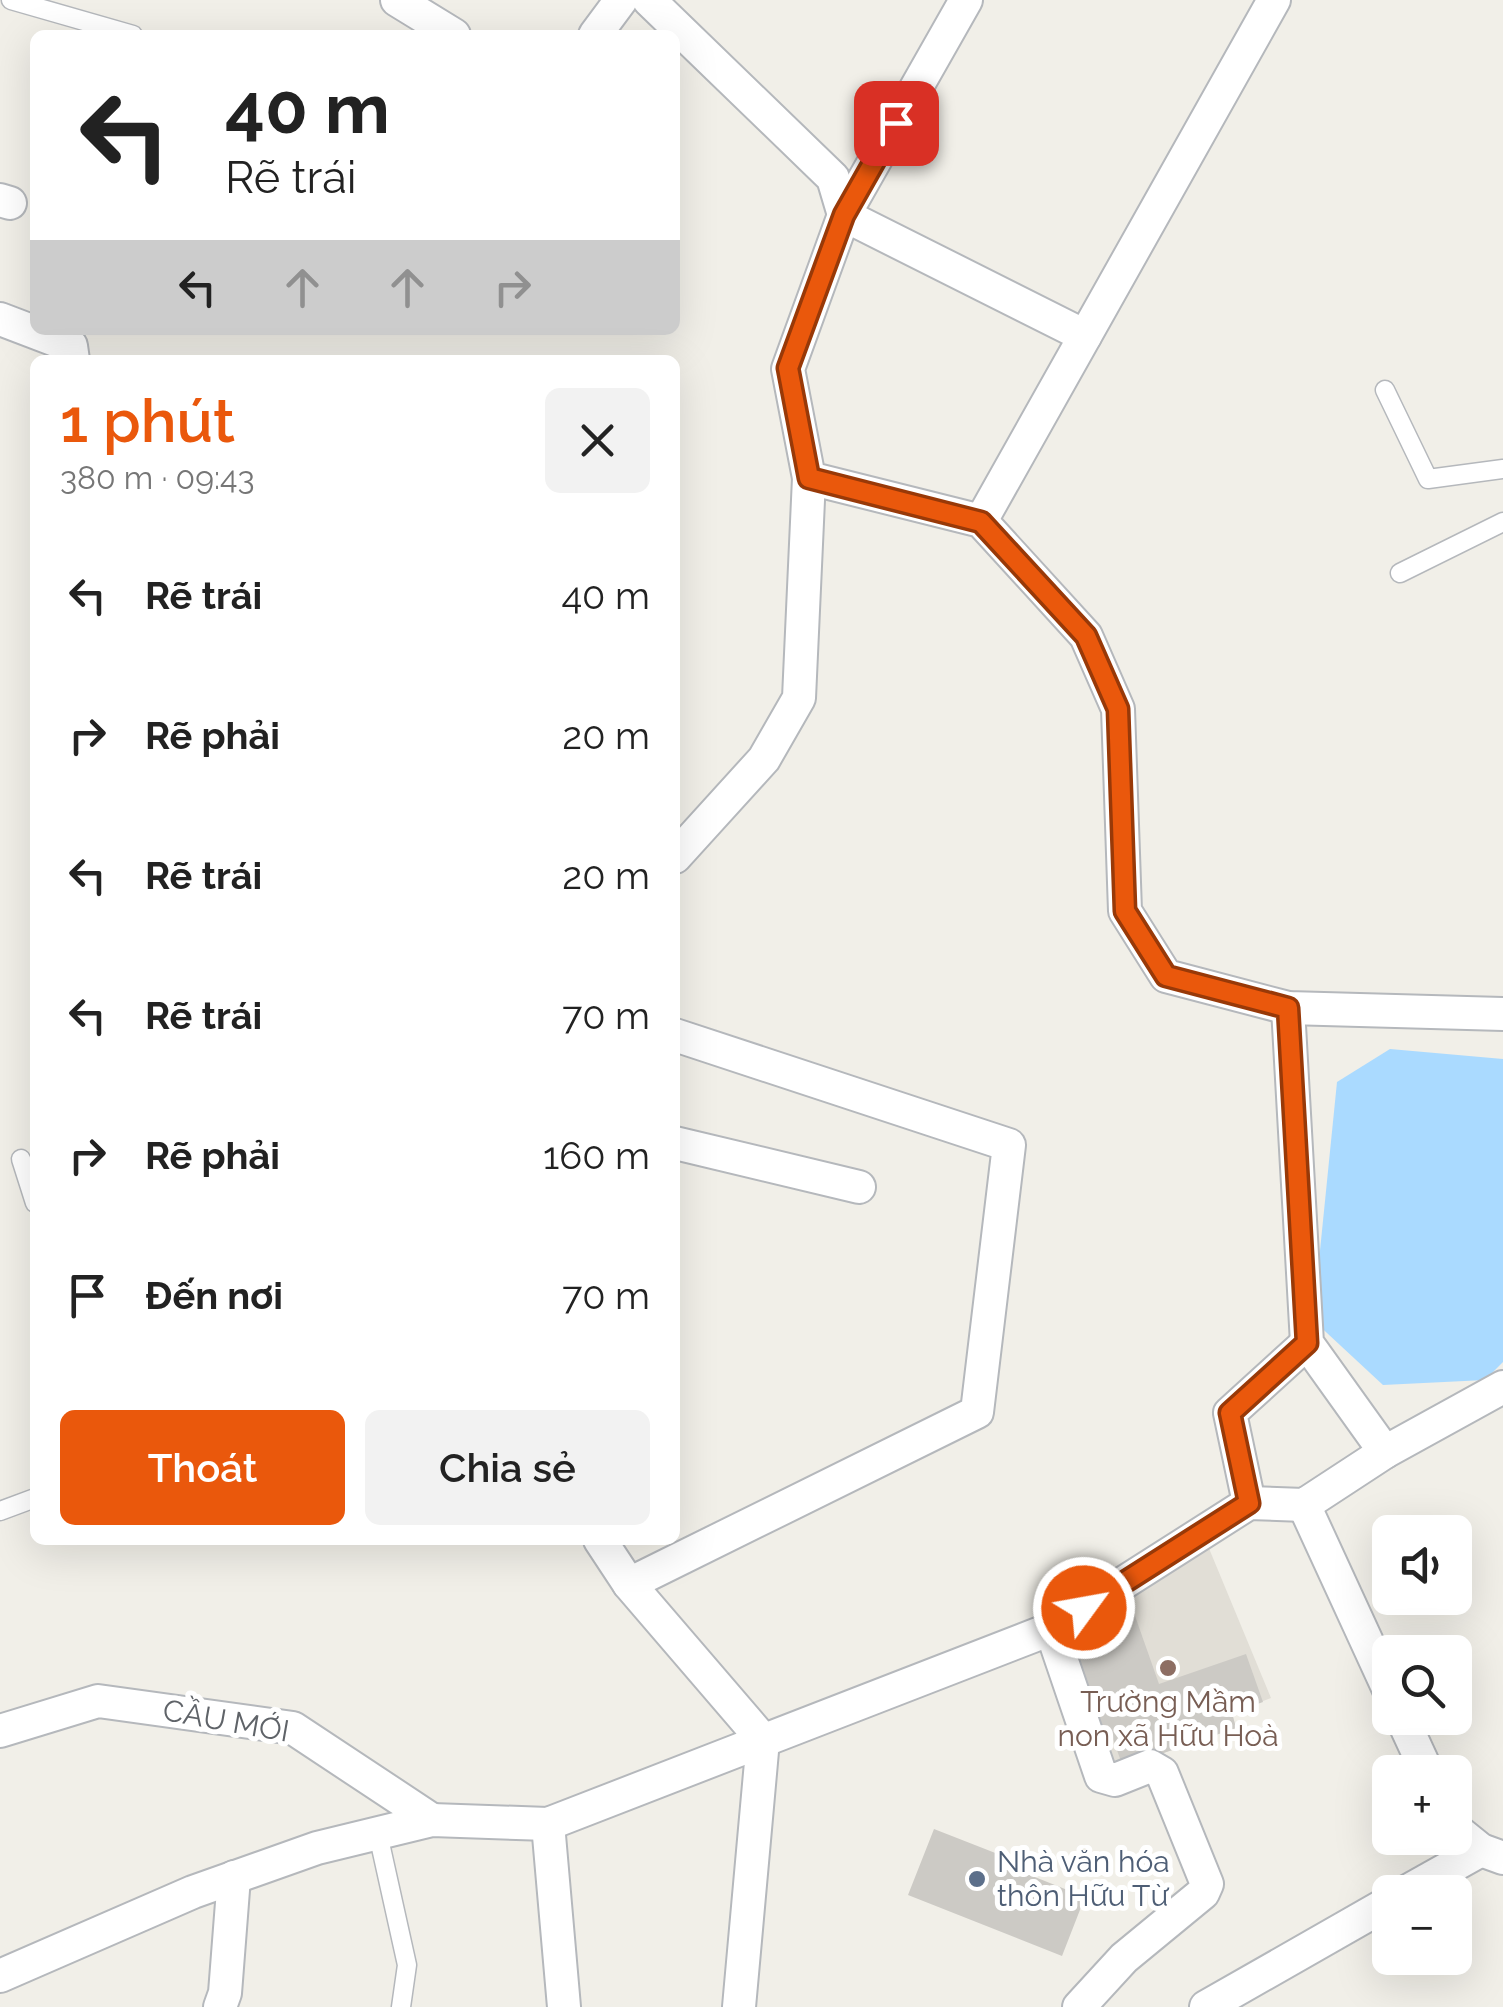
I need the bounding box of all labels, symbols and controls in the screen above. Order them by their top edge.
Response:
text: 40 m [225,67,390,149]
icon: left [60,70,190,200]
pin [854,81,939,166]
icon: arrive [869,96,924,151]
text: Rẽ trái [225,151,357,204]
icon: left [170,260,225,315]
icon: ahead [275,260,330,315]
icon: ahead [380,260,435,315]
icon: right [485,260,540,315]
text: 1 phút [60,386,235,456]
button: close [545,388,650,493]
text: 380 m · 09:43 [60,459,255,496]
icon: left [60,568,115,623]
text: Rẽ trái [145,573,262,618]
text: 40 m [561,573,650,618]
icon: right [60,708,115,763]
text: Rẽ phải [145,713,280,758]
text: 20 m [562,713,650,758]
icon: left [60,848,115,903]
text: Rẽ trái [145,853,262,898]
text: 20 m [562,853,650,898]
icon: left [60,988,115,1043]
text: Rẽ trái [145,993,262,1038]
text: 70 m [562,993,650,1038]
icon: right [60,1128,115,1183]
text: Rẽ phải [145,1133,280,1178]
text: 160 m [543,1133,650,1178]
icon: arrive [60,1268,115,1323]
text: Đến nơi [145,1273,283,1318]
text: 70 m [562,1273,650,1318]
button: Thoát [60,1410,345,1525]
button: Chia sẻ [365,1410,650,1525]
map controls [1372,1515,1472,1975]
button: sound [1372,1515,1472,1615]
position arrow [1032,1556,1136,1660]
button: search [1372,1635,1472,1735]
marker: Trường Mầm non xã Hữu Hoà [1157,1657,1179,1679]
place label: Trường Mầm non xã Hữu Hoà [1058,1684,1278,1753]
street label: CẦU MỚI [160,1691,292,1749]
button: + [1372,1755,1472,1855]
place label: Nhà văn hóa thôn Hữu Từ [997,1844,1170,1913]
marker: Nhà văn hóa thôn Hữu Từ [966,1868,988,1890]
button: − [1372,1875,1472,1975]

